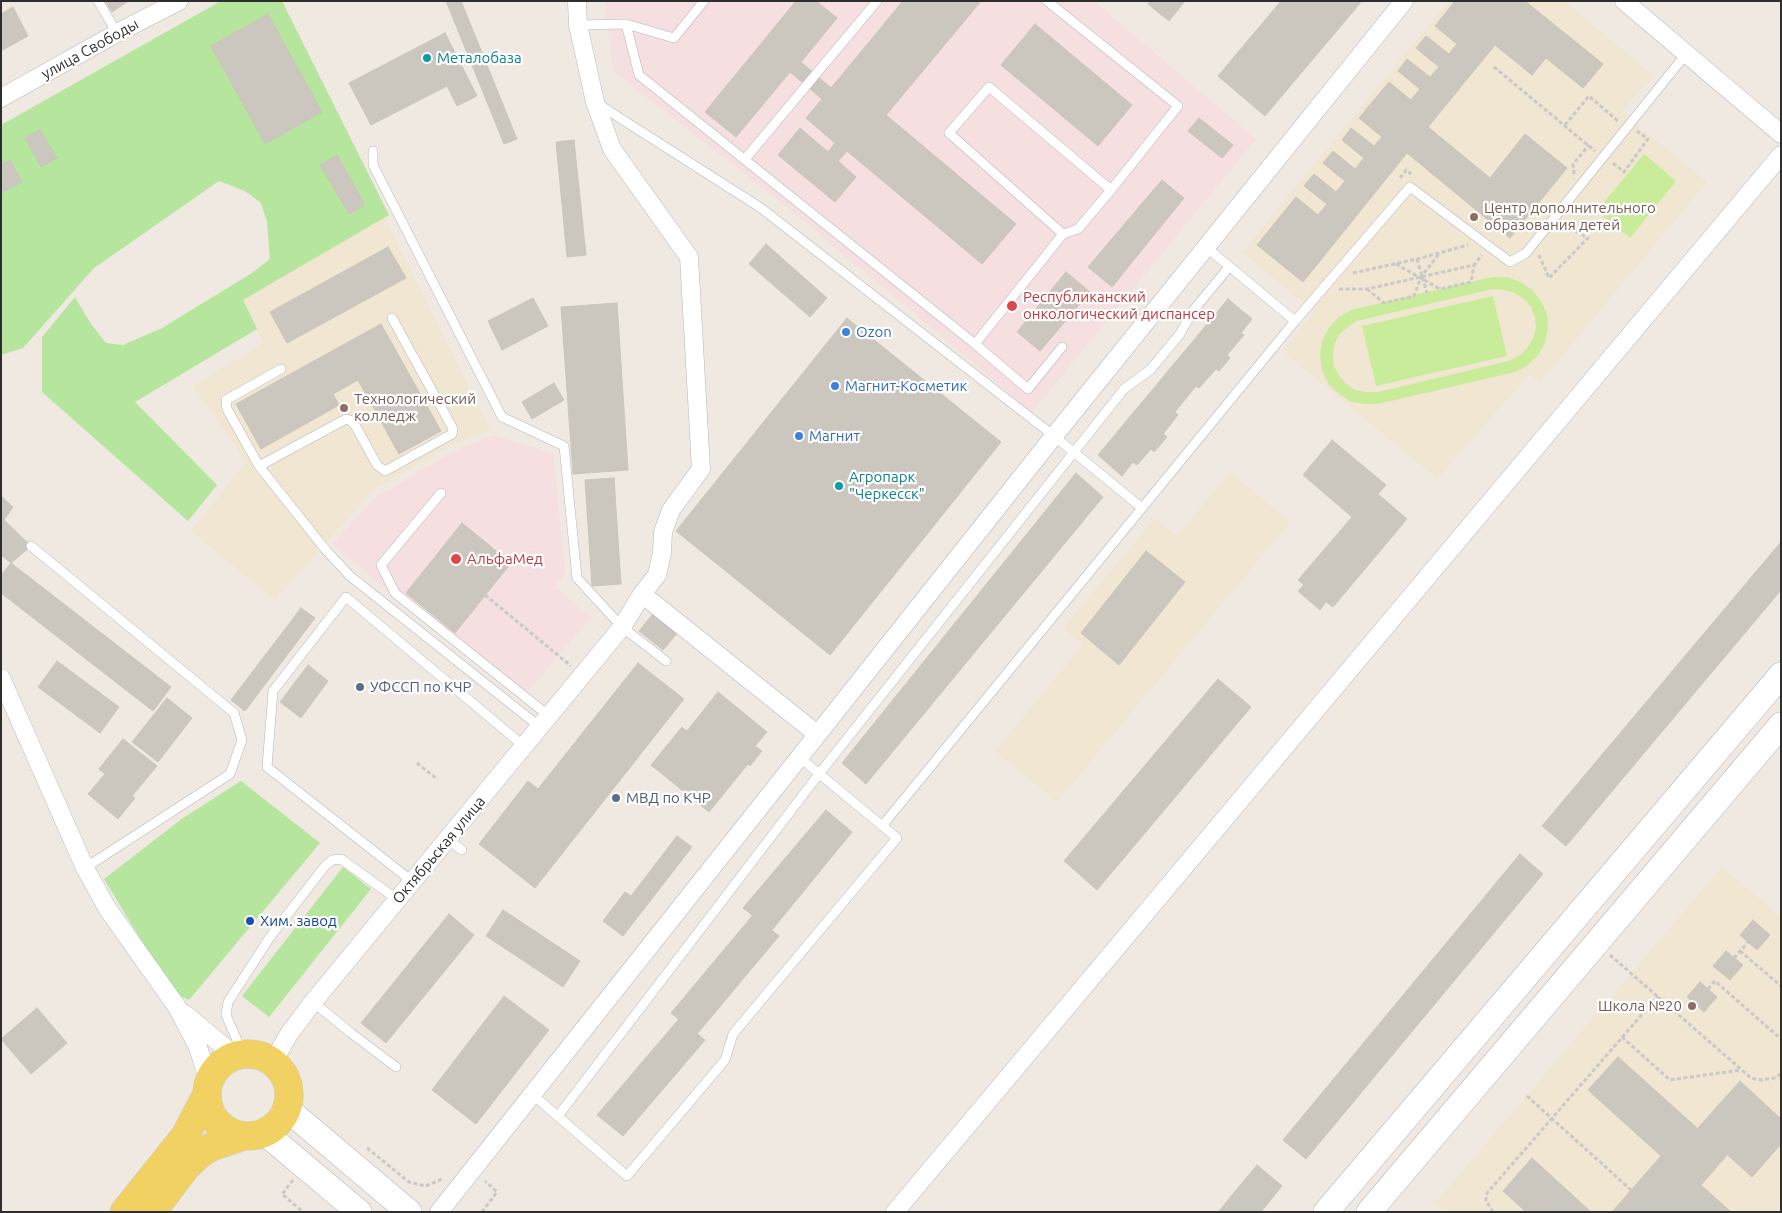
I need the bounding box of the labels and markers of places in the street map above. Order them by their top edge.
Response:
place label: Металобаза [437,49,522,67]
marker: Металобаза [421,52,433,64]
place label: Центр дополнительного образования детей [1484,199,1656,234]
marker: Центр дополнительного образования детей [1468,211,1480,223]
place label: Республиканский онкологический диспансер [1023,288,1215,323]
marker: Республиканский онкологический диспансер [1005,299,1019,313]
place label: Ozon [856,323,892,341]
marker: Ozon [840,326,852,338]
place label: Магнит-Косметик [845,377,967,395]
marker: Магнит-Косметик [829,380,841,392]
place label: Технологический колледж [354,390,476,425]
marker: Технологический колледж [338,402,350,414]
place label: Магнит [809,427,860,445]
marker: Магнит [793,430,805,442]
place label: Агропарк "Черкесск" [849,468,925,503]
marker: Агропарк "Черкесск" [833,480,845,492]
place label: АльфаМед [467,550,543,568]
marker: АльфаМед [449,552,463,566]
place label: УФССП по КЧР [370,678,471,696]
marker: УФССП по КЧР [354,681,366,693]
place label: МВД по КЧР [626,789,711,807]
marker: МВД по КЧР [610,792,622,804]
place label: Хим. завод [260,912,337,930]
marker: Хим. завод [244,915,256,927]
place label: Школа №20 [1598,997,1682,1015]
marker: Школа №20 [1686,1000,1698,1012]

